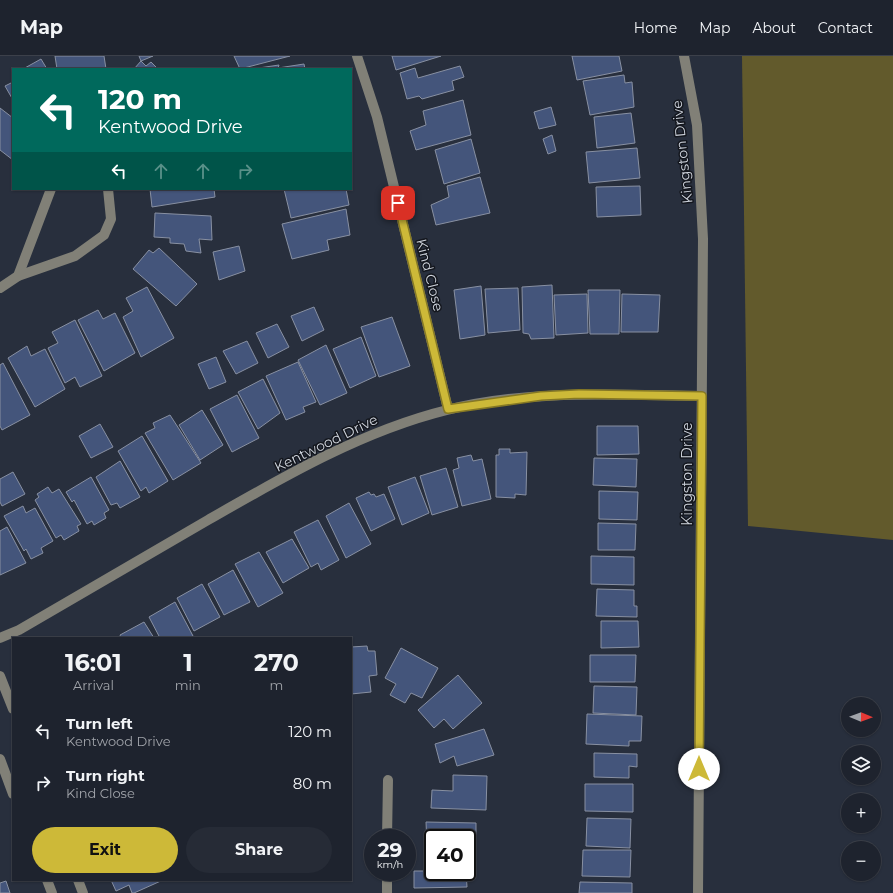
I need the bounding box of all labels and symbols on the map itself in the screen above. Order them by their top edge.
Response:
street label: Kingston Drive [668,100,696,204]
pin [381,186,415,220]
street label: Kind Close [412,237,448,313]
street label: Kentwood Drive [271,410,381,476]
street label: Kingston Drive [678,422,696,526]
north arrow [841,697,881,737]
position arrow [678,748,720,790]
speed limit sign: 40 [424,829,476,881]

